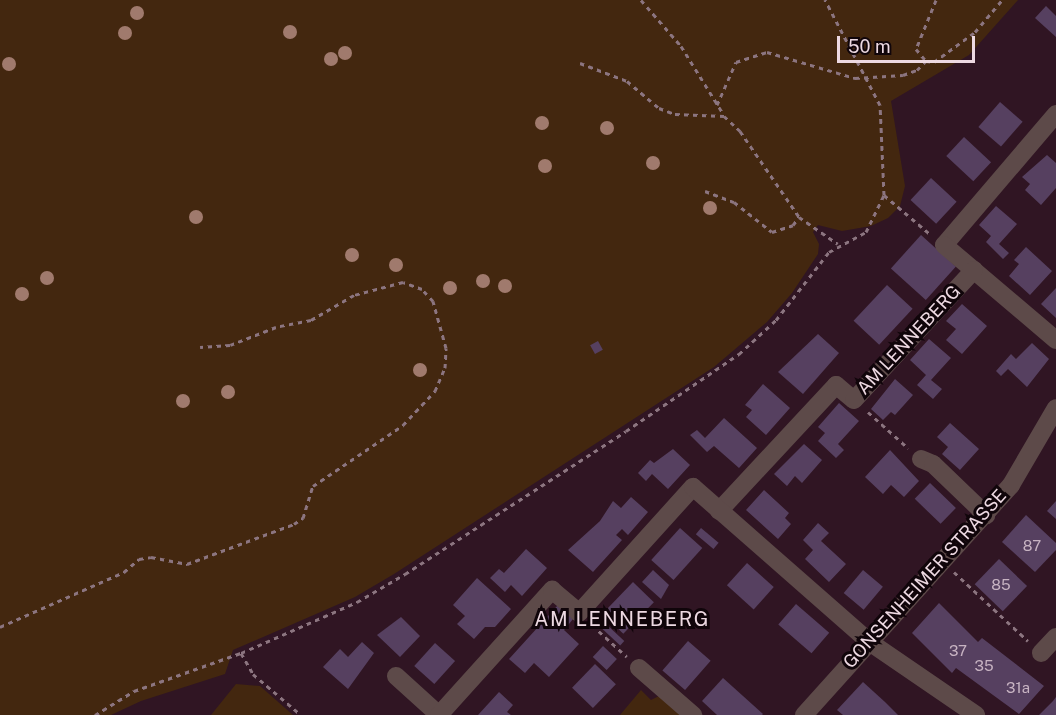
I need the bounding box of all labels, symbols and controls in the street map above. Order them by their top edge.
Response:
scale bar [840,24,978,62]
text: 50 m [848,36,891,57]
street label: AM LENNEBERG [853,281,965,399]
street label: GONSENHEIMER STRASSE [839,485,1011,673]
house number: 87 [1023,537,1041,555]
house number: 85 [991,576,1011,594]
district label: AM LENNEBERG [534,607,710,631]
house number: 37 [949,642,967,660]
house number: 35 [974,657,994,675]
house number: 31a [1006,679,1030,697]

